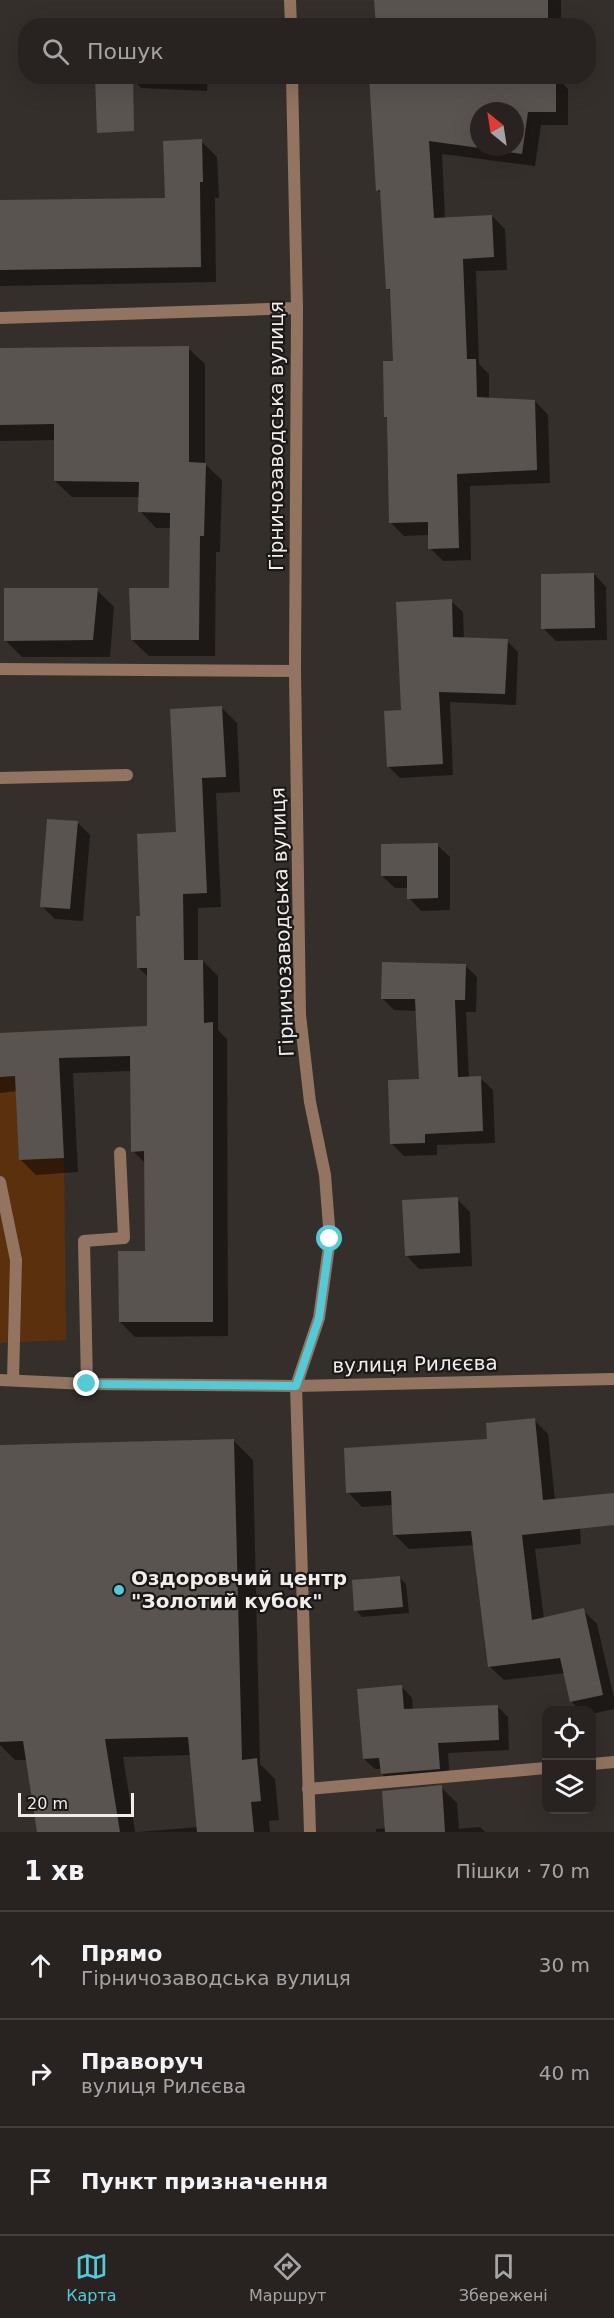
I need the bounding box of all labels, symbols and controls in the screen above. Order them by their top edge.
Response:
search box [18,18,596,84]
icon: search [39,35,72,68]
text: Пошук [87,39,163,64]
north arrow [470,102,524,156]
street label: Гірничозаводська вулиця [264,301,288,571]
street label: Гірничозаводська вулиця [265,787,299,1057]
route start [316,1225,342,1251]
street label: вулиця Рилєєва [332,1351,498,1377]
route end [73,1370,99,1396]
place label: Оздоровчий центр "Золотий кубок" [131,1566,347,1613]
marker: Оздоровчий центр "Золотий кубок" [112,1583,126,1597]
map controls [542,1706,596,1814]
button: locate [542,1706,596,1760]
button: layers [542,1760,596,1814]
scale bar [18,1790,134,1818]
text: 20 m [27,1794,68,1813]
text: 1 хв [24,1856,84,1886]
text: Пішки · 70 m [456,1859,590,1883]
text: Прямо [81,1941,162,1966]
icon: ahead [24,1949,57,1982]
text: 30 m [539,1953,590,1977]
text: Гірничозаводська вулиця [81,1966,351,1990]
text: Праворуч [81,2049,204,2074]
icon: right [24,2057,57,2090]
text: 40 m [539,2061,590,2085]
text: вулиця Рилєєва [81,2074,246,2098]
icon: arrive [24,2165,57,2198]
text: Пункт призначення [81,2169,328,2194]
tab: Карта [66,2250,117,2305]
tab: Маршрут [249,2250,326,2305]
tab: Збережені [459,2250,548,2305]

